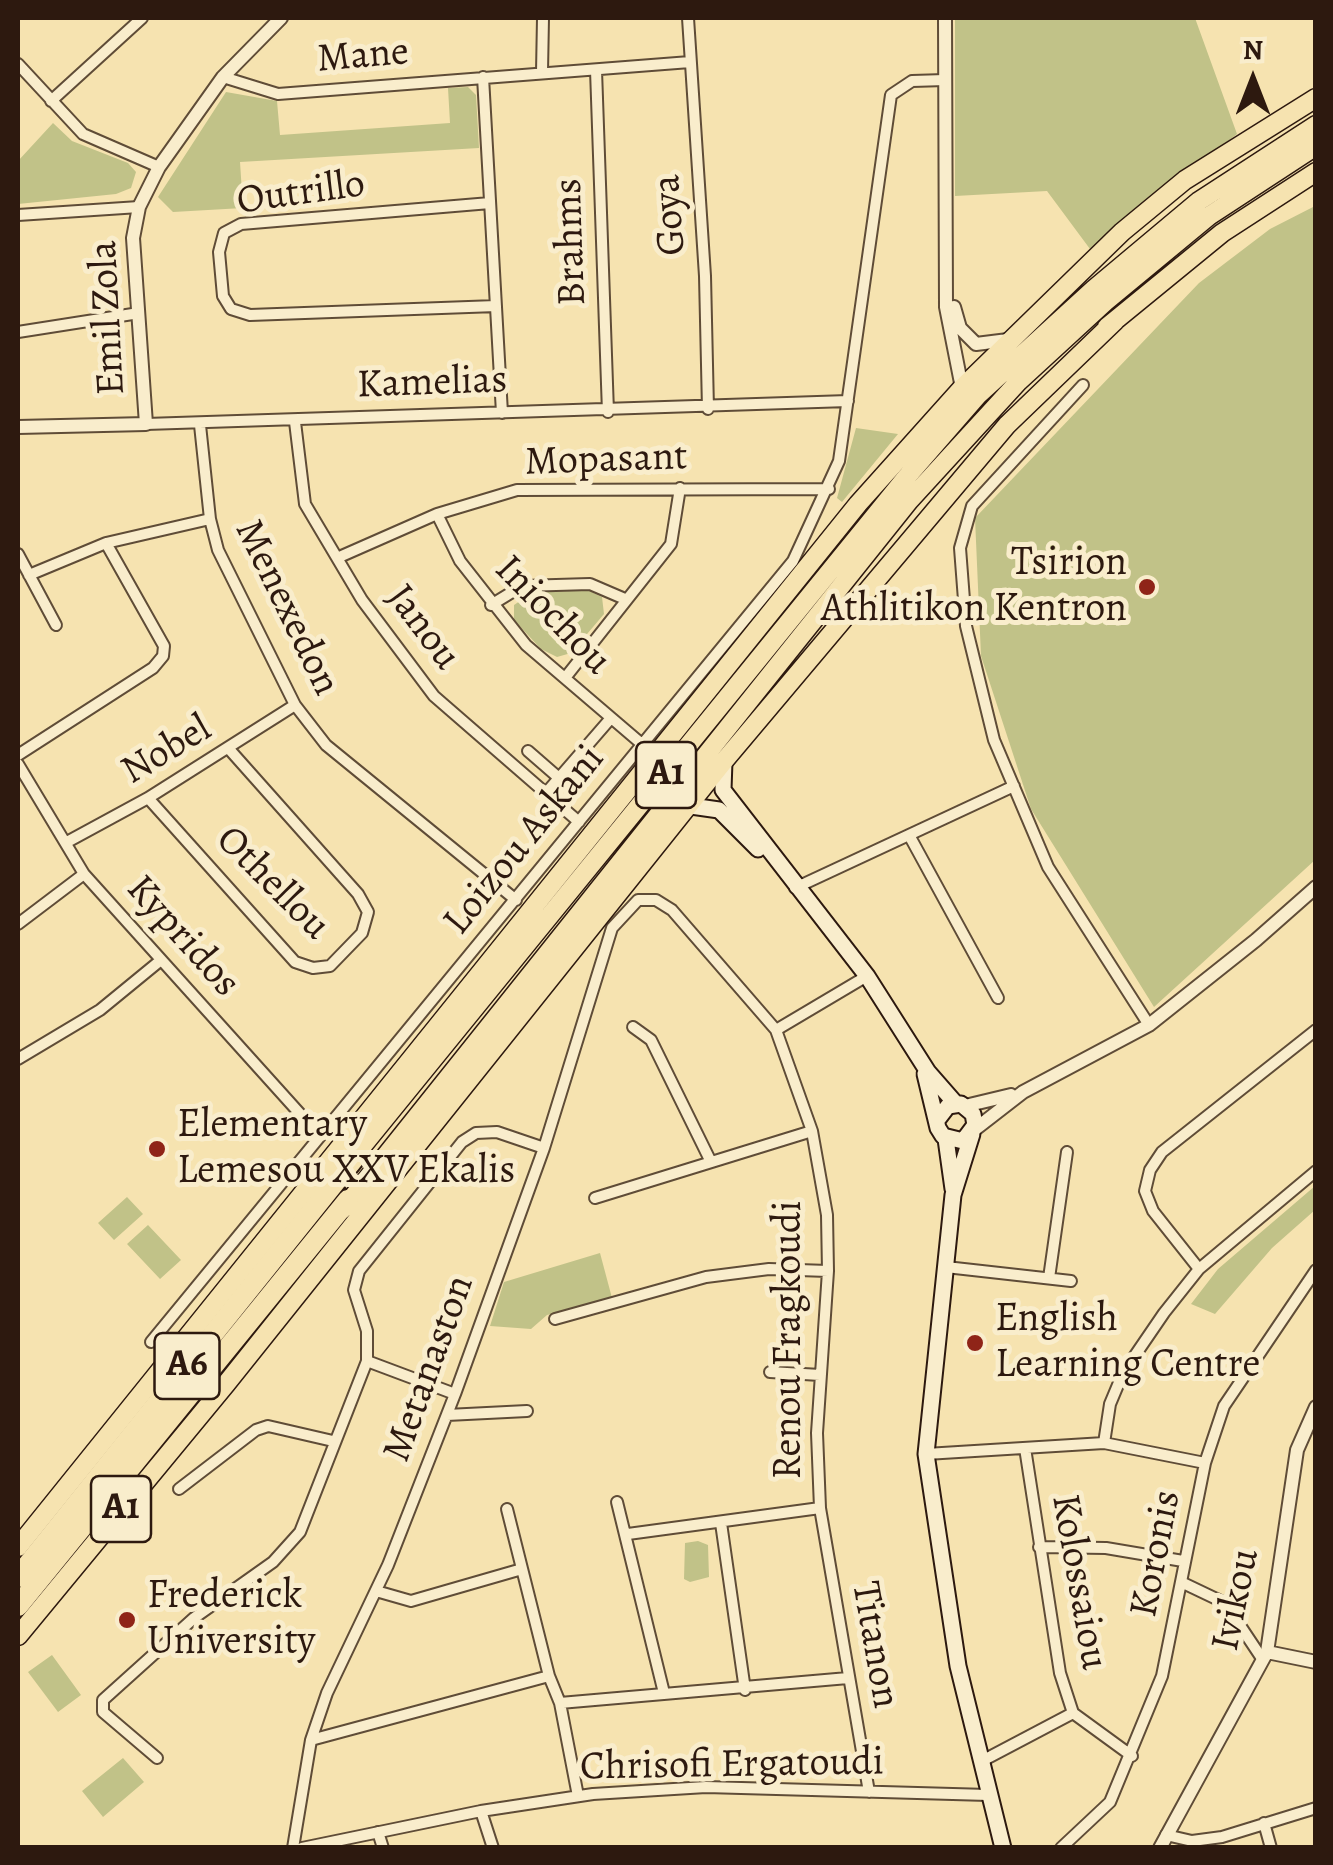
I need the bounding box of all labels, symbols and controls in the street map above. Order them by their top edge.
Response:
street label: Mane [315,29,411,85]
north arrow [1203,30,1303,130]
text: N [1243,31,1263,69]
street label: Outrillo [234,161,368,227]
street label: Goya [644,173,698,257]
street label: Brahms [546,177,598,307]
street label: Emil Zola [81,239,137,397]
street label: Kamelias [356,357,508,411]
street label: Mopasant [524,434,688,488]
street label: Menexedon [223,512,349,704]
place label: Tsirion Athlitikon Kentron [821,540,1127,634]
street label: Iniochou [484,546,620,686]
street label: Janou [375,576,469,680]
marker: Tsirion Athlitikon Kentron [1136,576,1158,598]
street label: Nobel [114,706,220,796]
street label: Loizou Askani [434,737,616,945]
road number: A1 [636,742,696,808]
street label: Othellou [205,817,339,951]
street label: Kypridos [115,866,249,1008]
place label: Elementary Lemesou XXV Ekalis [177,1102,515,1196]
marker: Elementary Lemesou XXV Ekalis [146,1138,168,1160]
street label: Renou Fragkoudi [766,1200,814,1480]
street label: Metanaston [374,1269,486,1469]
place label: English Learning Centre [995,1296,1260,1390]
marker: English Learning Centre [964,1332,986,1354]
road number: A6 [154,1333,220,1399]
road number: A1 [91,1476,151,1542]
street label: Koronis [1121,1487,1193,1621]
street label: Kolossaiou [1039,1491,1117,1673]
street label: Ivikou [1203,1545,1271,1655]
place label: Frederick University [147,1573,315,1667]
street label: Titanon [839,1578,909,1712]
marker: Frederick University [116,1609,138,1631]
street label: Chrisofi Ergatoudi [580,1739,884,1793]

